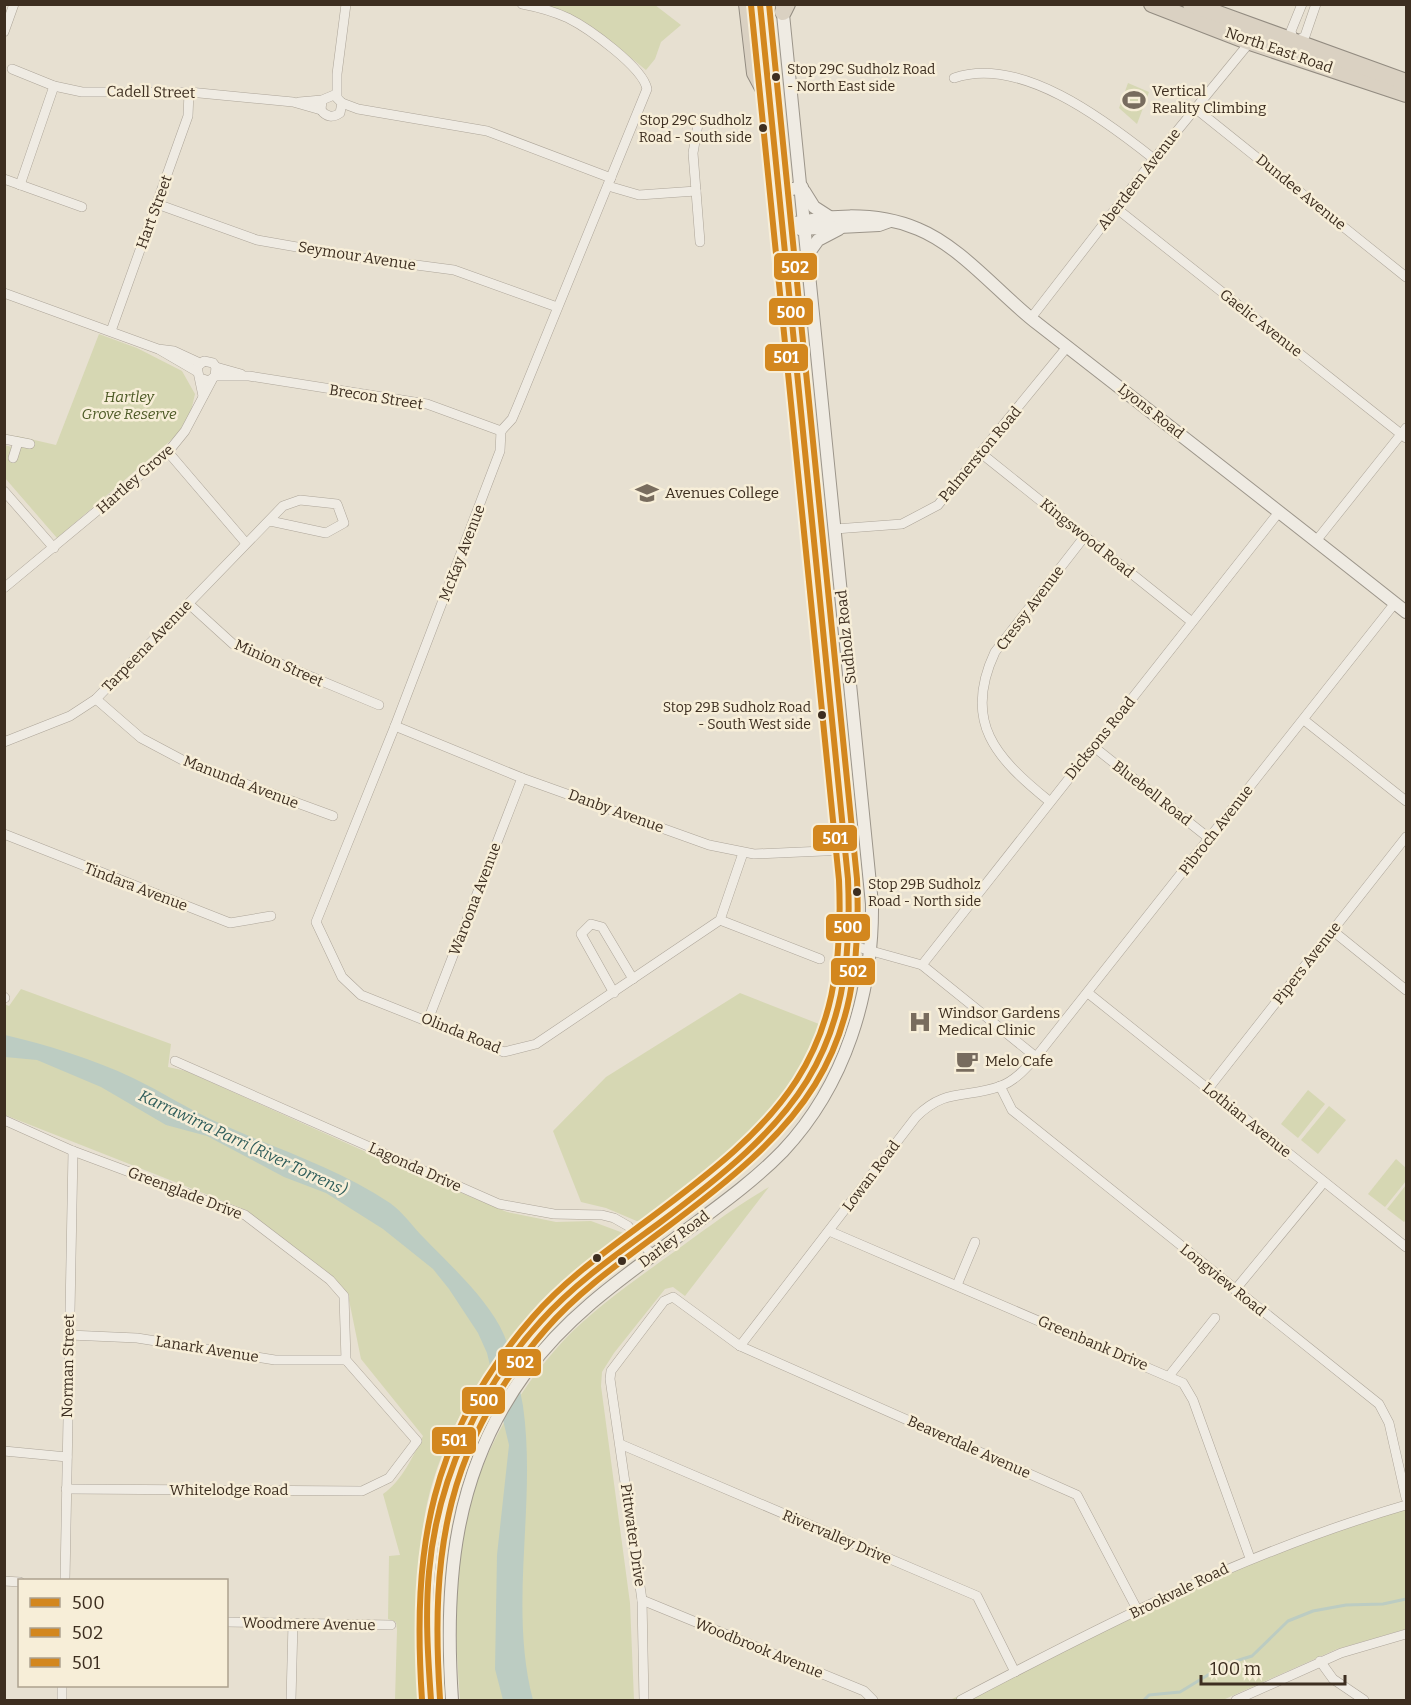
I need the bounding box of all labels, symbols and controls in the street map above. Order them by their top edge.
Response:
street label: North East Road [1223,23,1335,77]
place label: Stop 29C Sudholz Road - North East side [787,61,935,95]
marker: Stop 29C Sudholz Road - North East side [770,71,782,83]
street label: Cadell Street [107,82,196,102]
place label: Vertical Reality Climbing [1152,82,1266,117]
sports icon: Vertical Reality Climbing [1121,87,1147,113]
place label: Stop 29C Sudholz Road - South side [639,112,752,146]
marker: Stop 29C Sudholz Road - South side [757,122,769,134]
street label: Aberdeen Avenue [1094,125,1184,233]
street label: Dundee Avenue [1252,150,1350,234]
street label: Hart Street [132,172,176,251]
street label: Seymour Avenue [297,238,417,274]
line badge: 502 [773,252,818,281]
text: 502 [781,258,809,277]
street label: Gaelic Avenue [1216,285,1306,361]
line badge: 500 [768,297,814,326]
text: 500 [776,303,806,322]
line badge: 501 [764,343,809,372]
text: 501 [773,348,799,367]
street label: Lyons Road [1114,380,1188,442]
street label: Brecon Street [328,381,425,413]
park label: Hartley Grove Reserve [82,388,177,423]
street label: Palmerston Road [935,403,1025,505]
street label: Hartley Grove [93,441,177,517]
school or university icon: Avenues College [634,480,660,506]
place label: Avenues College [665,484,779,502]
street label: Kingswood Road [1036,495,1138,581]
street label: McKay Avenue [435,502,489,604]
street label: Cressy Avenue [992,562,1068,654]
street label: Sudholz Road [832,589,860,685]
street label: Tarpeena Avenue [98,596,196,696]
street label: Minion Street [232,635,327,691]
street label: Dicksons Road [1061,693,1139,783]
place label: Stop 29B Sudholz Road - South West side [663,699,811,733]
marker: Stop 29B Sudholz Road - South West side [816,709,828,721]
street label: Manunda Avenue [181,752,301,812]
street label: Bluebell Road [1109,757,1195,829]
street label: Pibroch Avenue [1175,781,1257,879]
street label: Danby Avenue [566,785,666,837]
line badge: 501 [812,824,858,852]
text: 501 [822,829,848,848]
street label: Waroona Avenue [445,840,505,958]
street label: Tindara Avenue [82,859,190,915]
place label: Stop 29B Sudholz Road - North side [868,876,981,910]
marker: Stop 29B Sudholz Road - North side [851,886,863,898]
line badge: 500 [825,913,871,942]
text: 500 [833,918,863,937]
street label: Pipers Avenue [1269,918,1345,1008]
line badge: 502 [830,957,876,986]
text: 502 [839,962,867,981]
place label: Windsor Gardens Medical Clinic [938,1004,1060,1039]
street label: Olinda Road [418,1009,504,1057]
hospital icon: Windsor Gardens Medical Clinic [907,1009,933,1035]
cafe icon: Melo Cafe [954,1048,980,1074]
place label: Melo Cafe [985,1052,1053,1070]
street label: Lothian Avenue [1199,1079,1295,1161]
water label: Karrawirra Parri (River Torrens) [136,1086,350,1199]
street label: Lowan Road [839,1137,904,1215]
street label: Lagonda Drive [366,1139,464,1195]
street label: Greenglade Drive [125,1163,245,1223]
street label: Darley Road [635,1207,713,1271]
street label: Longview Road [1177,1240,1269,1320]
unlabelled marker [591,1252,603,1264]
unlabelled marker [616,1255,628,1267]
street label: Greenbank Drive [1035,1312,1151,1374]
street label: Norman Street [58,1313,78,1418]
street label: Lanark Avenue [154,1332,260,1366]
line badge: 502 [497,1348,542,1377]
text: 502 [506,1353,534,1372]
line badge: 500 [461,1386,506,1415]
text: 500 [469,1391,499,1410]
street label: Beaverdale Avenue [905,1412,1033,1482]
line badge: 501 [431,1426,477,1455]
text: 501 [441,1431,467,1450]
street label: Whitelodge Road [170,1481,289,1499]
street label: Pittwater Drive [617,1482,649,1588]
street label: Rivervalley Drive [780,1506,894,1568]
street label: Brookvale Road [1127,1559,1231,1623]
legend [18,1579,228,1687]
text: 500 [72,1592,105,1614]
street label: Woodmere Avenue [242,1614,376,1634]
street label: Woodbrook Avenue [692,1614,826,1682]
text: 502 [72,1622,103,1644]
scale bar [1201,1648,1345,1686]
text: 501 [72,1652,101,1674]
text: 100 m [1210,1658,1261,1680]

